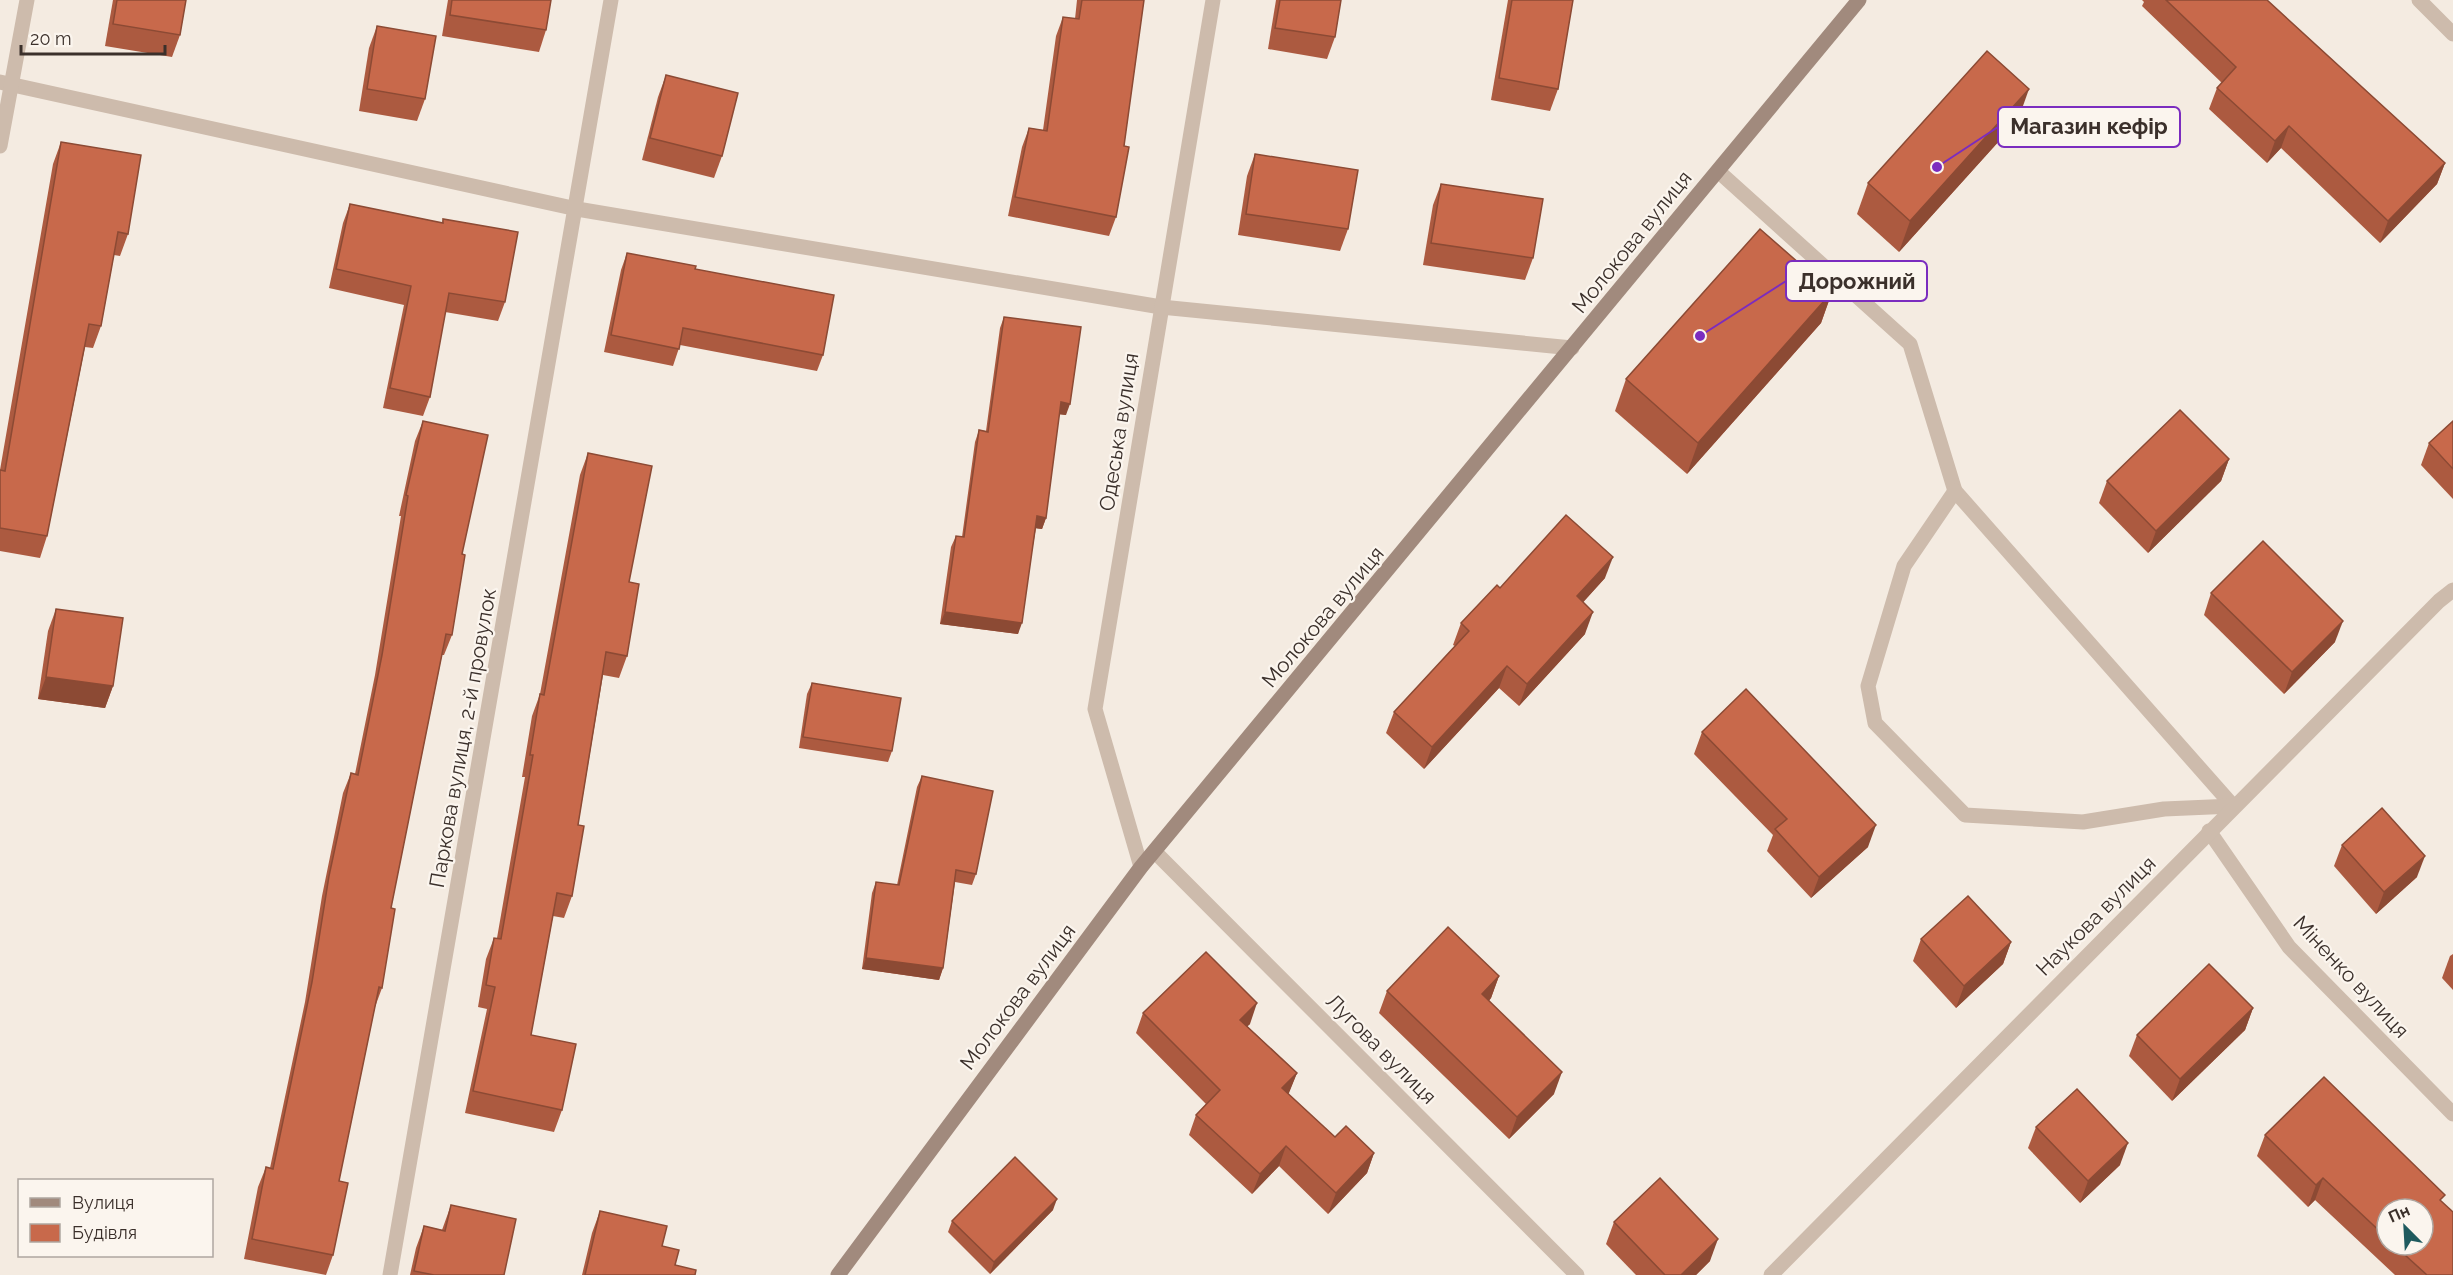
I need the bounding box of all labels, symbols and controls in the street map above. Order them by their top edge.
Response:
scale bar [21,18,165,56]
text: 20 m [30,28,72,49]
callout: Магазин кефір [1998,107,2180,147]
text: Магазин кефір [2010,113,2168,139]
street label: Молокова вулиця [1566,165,1697,318]
callout: Дорожний [1786,261,1927,301]
text: Дорожний [1798,268,1916,294]
street label: Одеська вулиця [1094,351,1143,513]
street label: Молокова вулиця [1256,541,1389,692]
street label: Паркова вулиця, 2-й провулок [424,586,501,889]
street label: Наукова вулиця [2031,851,2161,981]
street label: Міненко вулиця [2288,910,2414,1043]
street label: Молокова вулиця [955,919,1081,1075]
street label: Лугова вулиця [1321,988,1442,1109]
legend [18,1179,213,1257]
text: Вулиця [72,1192,134,1213]
north arrow [2375,1197,2435,1257]
text: Пн [2386,1201,2413,1227]
text: Будівля [72,1222,137,1243]

